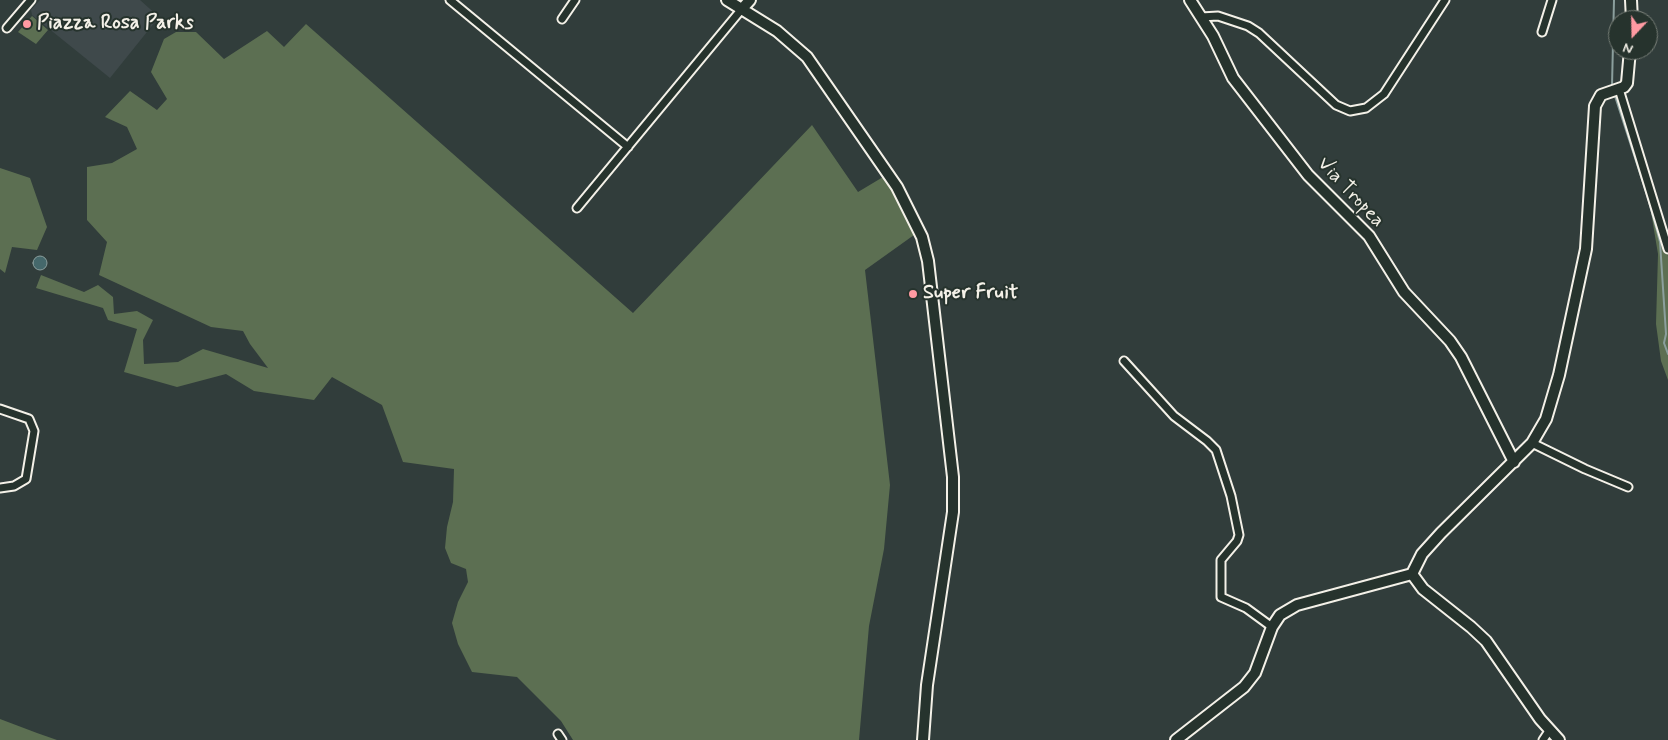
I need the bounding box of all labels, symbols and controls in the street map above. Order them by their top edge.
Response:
north arrow [1608,10,1658,60]
place label: Piazza Rosa Parks [37,12,194,36]
marker: Piazza Rosa Parks [21,18,33,30]
text: N [1620,38,1636,58]
street label: Via Tropea [1311,153,1389,233]
place label: Super Fruit [923,282,1018,306]
marker: Super Fruit [907,288,919,300]

